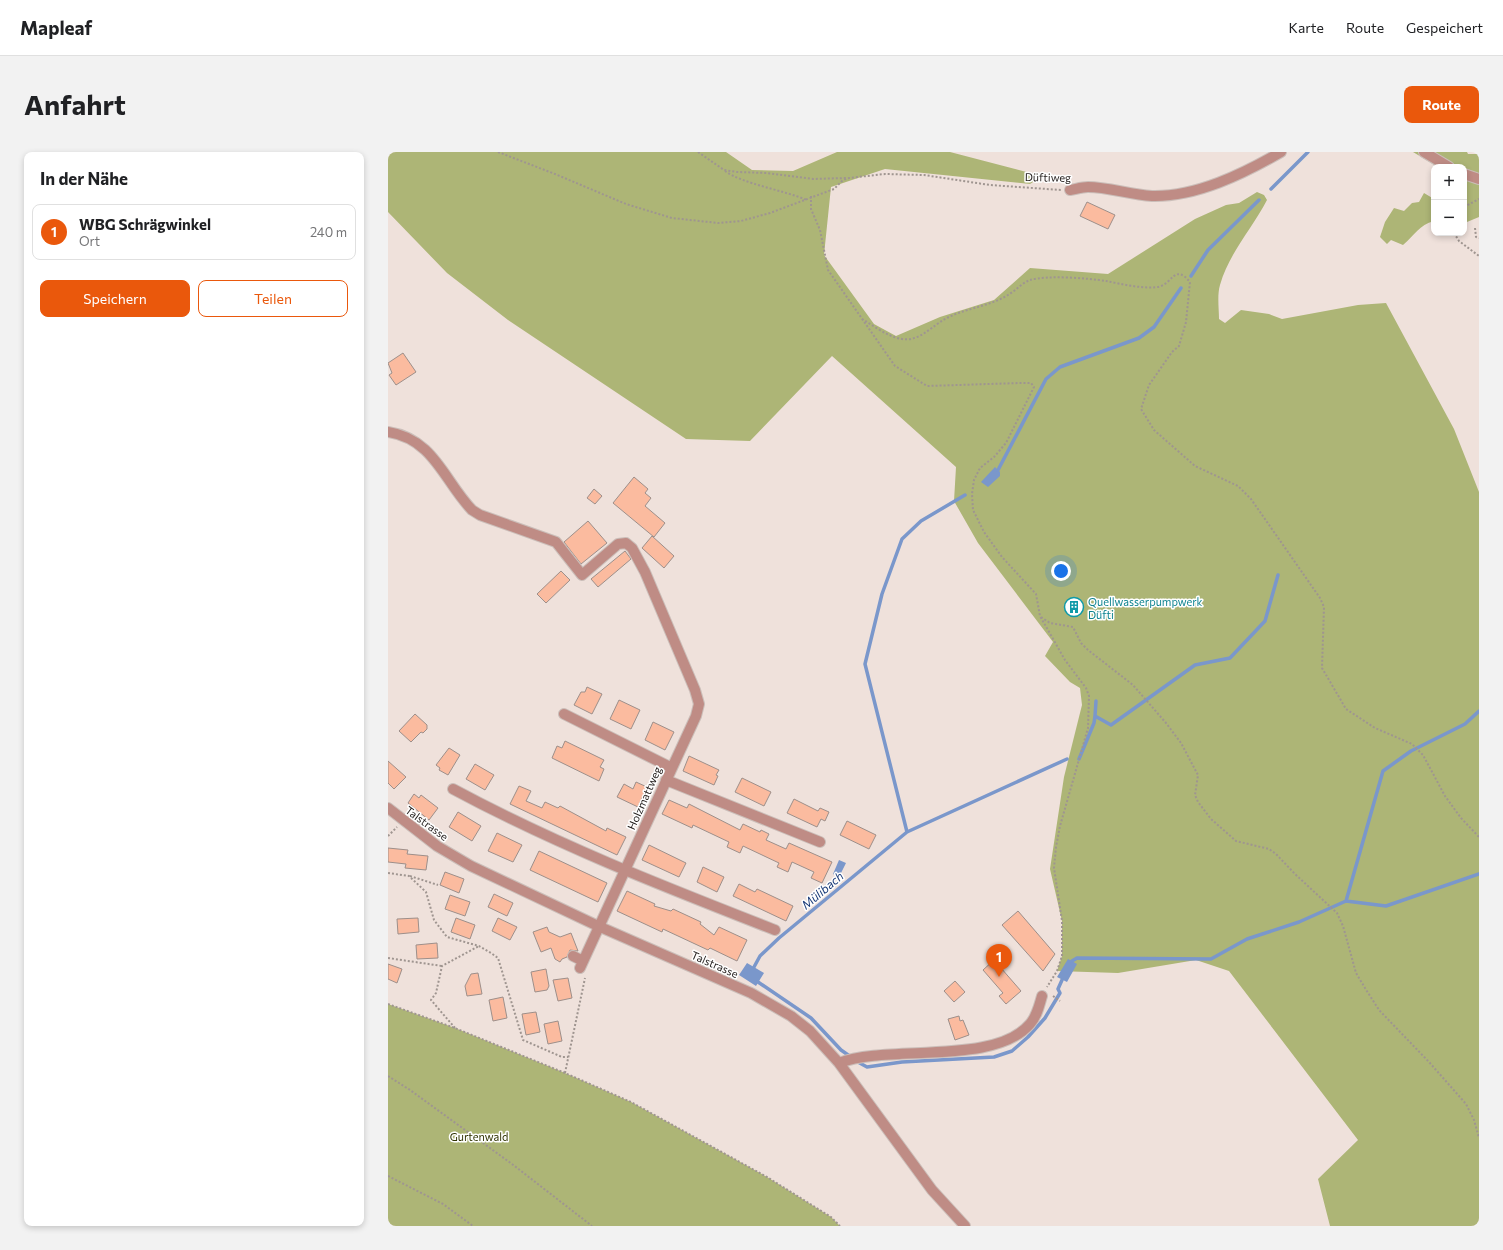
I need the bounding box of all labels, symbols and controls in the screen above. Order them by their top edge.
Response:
text: Mapleaf [20,16,92,39]
text: Karte [1289,19,1324,36]
text: Route [1346,19,1384,36]
text: Gespeichert [1406,19,1483,36]
button: Route [1404,86,1479,123]
text: Anfahrt [24,87,126,121]
map controls [1431,164,1467,236]
button: + [1431,164,1467,200]
text: In der Nähe [40,168,128,189]
street label: Düftiweg [1025,170,1071,184]
button: − [1431,200,1467,236]
text: WBG Schrägwinkel [79,215,211,233]
text: 1 [51,224,57,240]
text: 240 m [310,224,347,240]
text: Ort [79,233,100,249]
button: Speichern [40,280,190,317]
button: Teilen [198,280,348,317]
your location [1051,561,1071,581]
place label: Quellwasserpumpwerk Düfti [1088,595,1203,621]
building icon: Quellwasserpumpwerk Düfti [1063,596,1085,618]
street label: Holzmattweg [624,764,664,832]
street label: Talstrasse [403,803,451,843]
water label: Mülibach [798,868,846,912]
pin: 1 [986,944,1012,977]
street label: Talstrasse [690,948,741,980]
park label: Gurtenwald [450,1130,508,1143]

